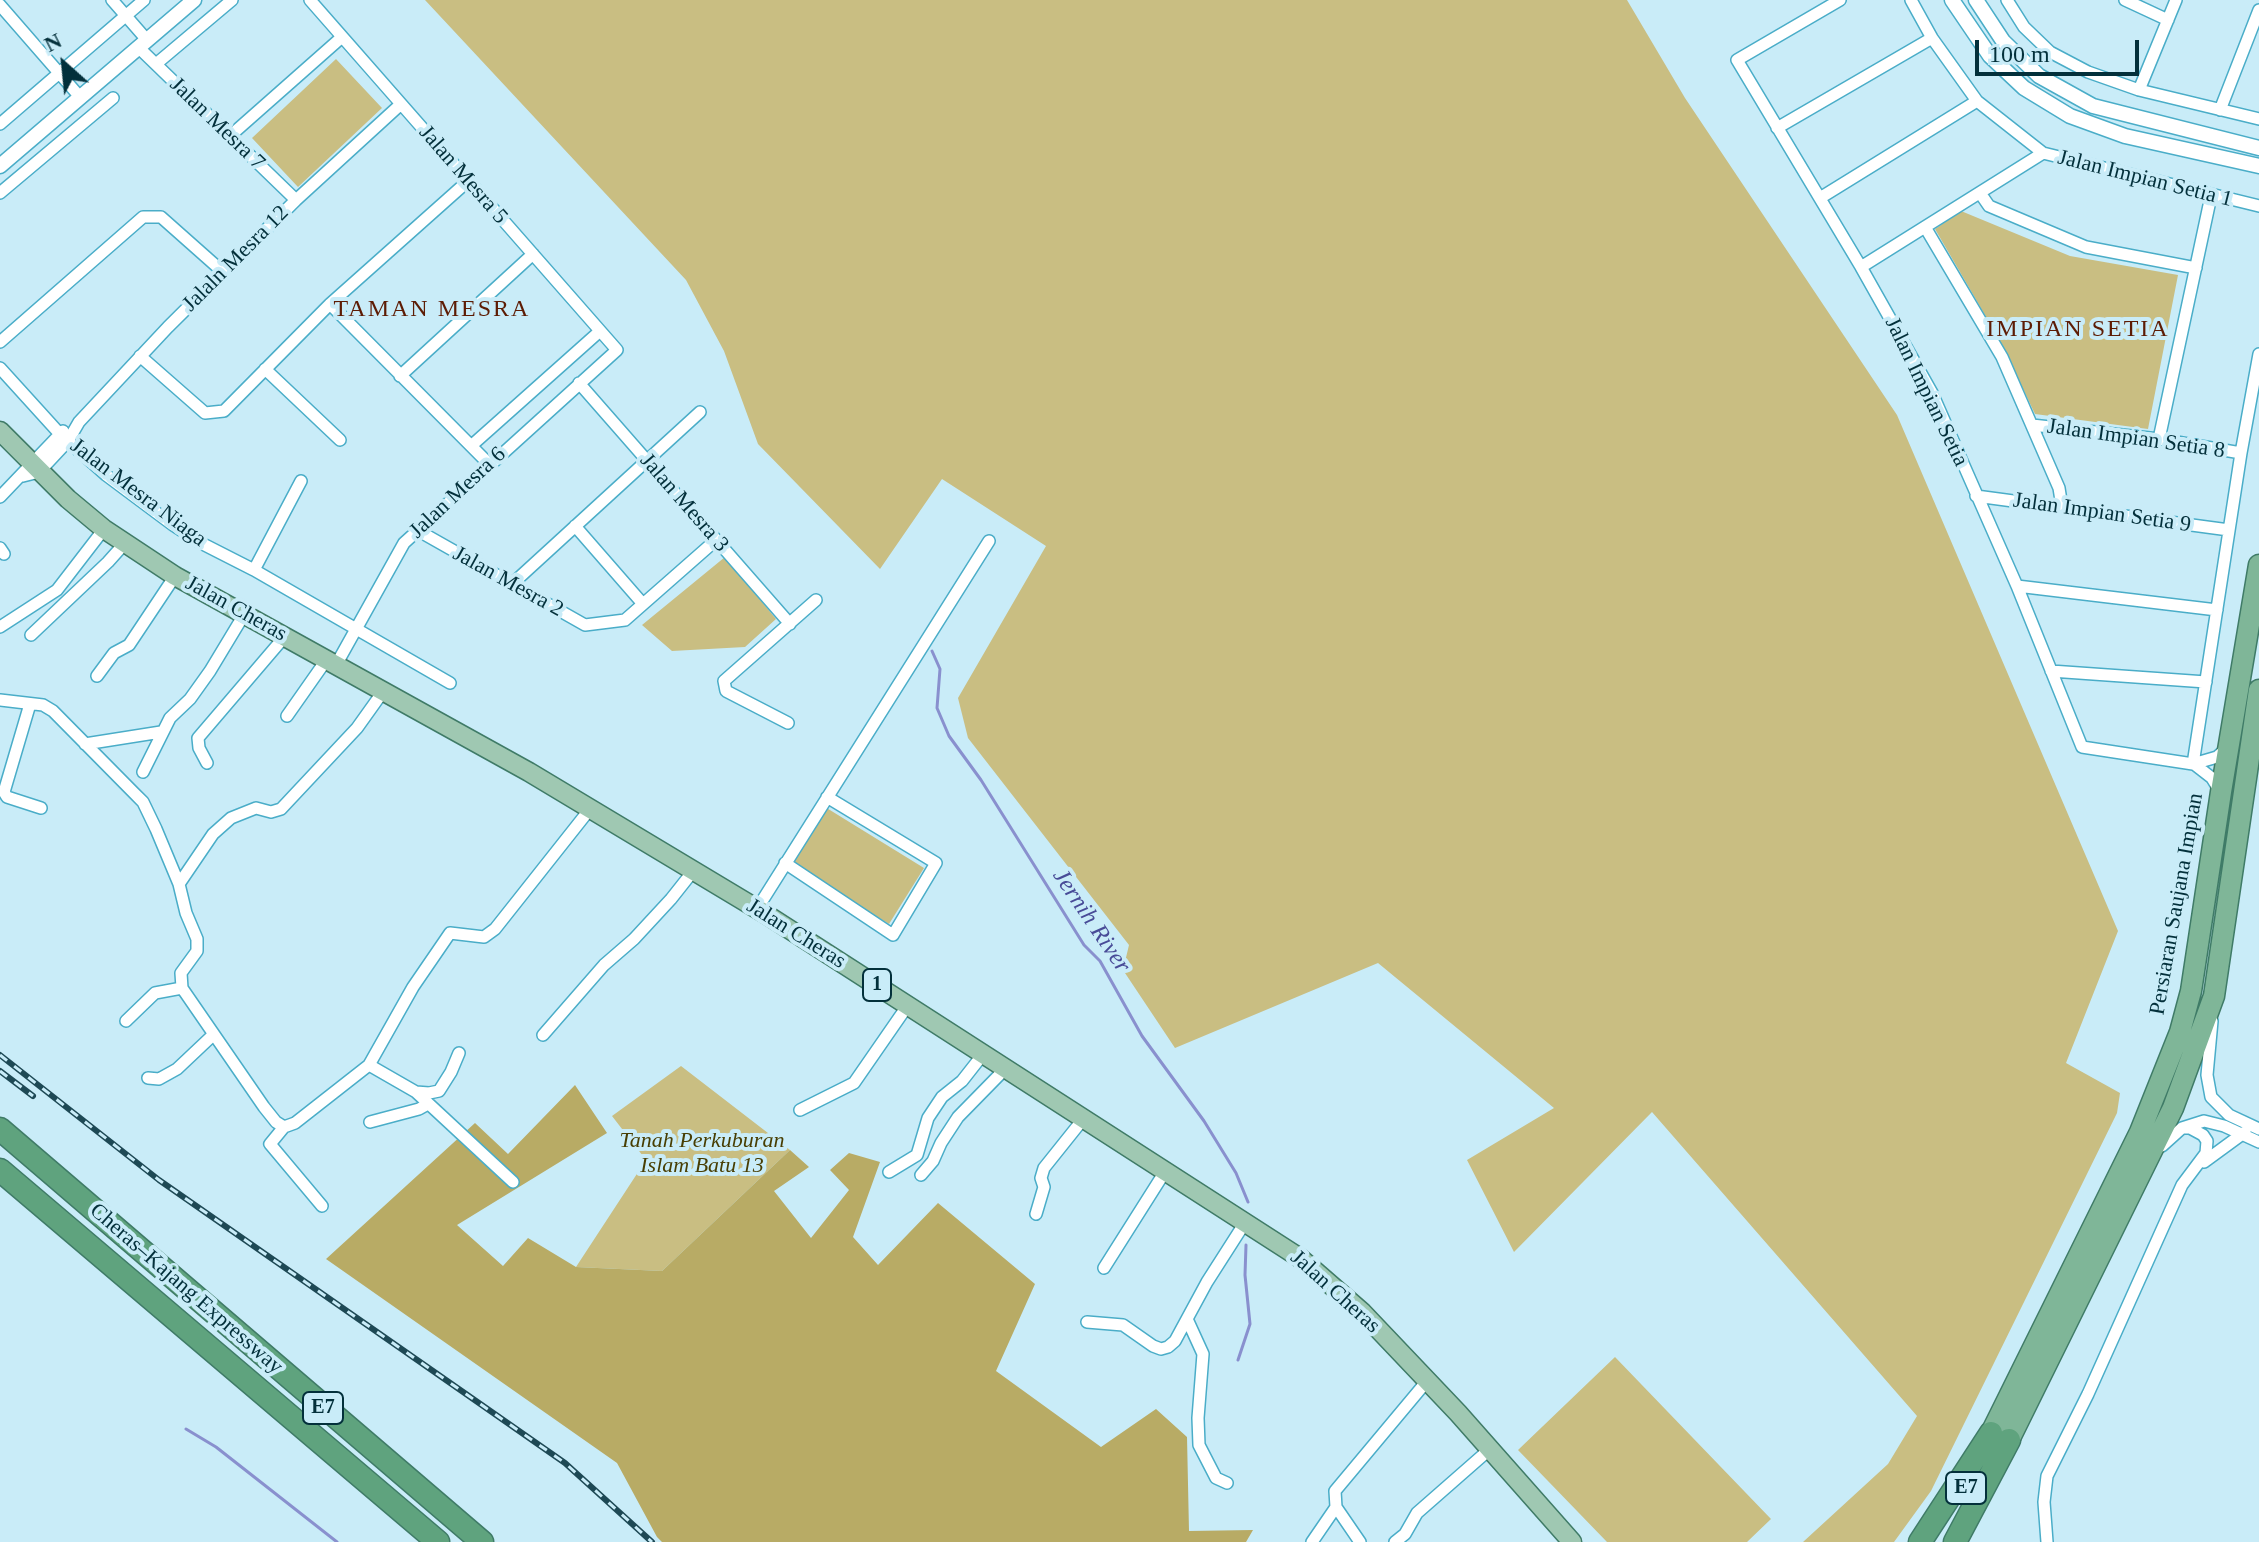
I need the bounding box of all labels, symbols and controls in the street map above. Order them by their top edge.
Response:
north arrow [24,24,104,104]
scale bar [1979,24,2143,74]
text: N [40,27,66,57]
text: 100 m [1989,41,2050,67]
street label: Jalan Mesra 7 [164,72,270,176]
street label: Jalan Mesra 5 [413,120,513,230]
street label: Jalan Impian Setia 1 [2055,145,2235,213]
street label: Jalaln Mesra 12 [177,200,295,318]
district label: TAMAN MESRA [334,296,530,324]
street label: Jalan Impian Setia [1879,313,1973,471]
district label: IMPIAN SETIA [1986,316,2170,344]
street label: Jalan Impian Setia 8 [2046,413,2226,465]
street label: Jalan Mesra Niaga [65,433,211,553]
street label: Jalan Mesra 6 [404,442,512,544]
street label: Jalan Mesra 3 [634,448,734,558]
street label: Jalan Impian Setia 9 [2012,487,2192,539]
street label: Jalan Mesra 2 [448,541,568,623]
street label: Jalan Cheras [181,570,291,648]
street label: Persiaran Saujana Impian [2144,791,2210,1017]
water label: Jernih River [1046,864,1136,978]
street label: Jalan Cheras [742,893,850,975]
road number: 1 [863,969,891,1001]
park label: Tanah Perkuburan Islam Batu 13 [620,1128,784,1180]
street label: Cheras–Kajang Expressway [84,1198,288,1380]
street label: Jalan Cheras [1285,1245,1385,1339]
road number: E7 [303,1392,343,1424]
road number: E7 [1946,1472,1986,1504]

